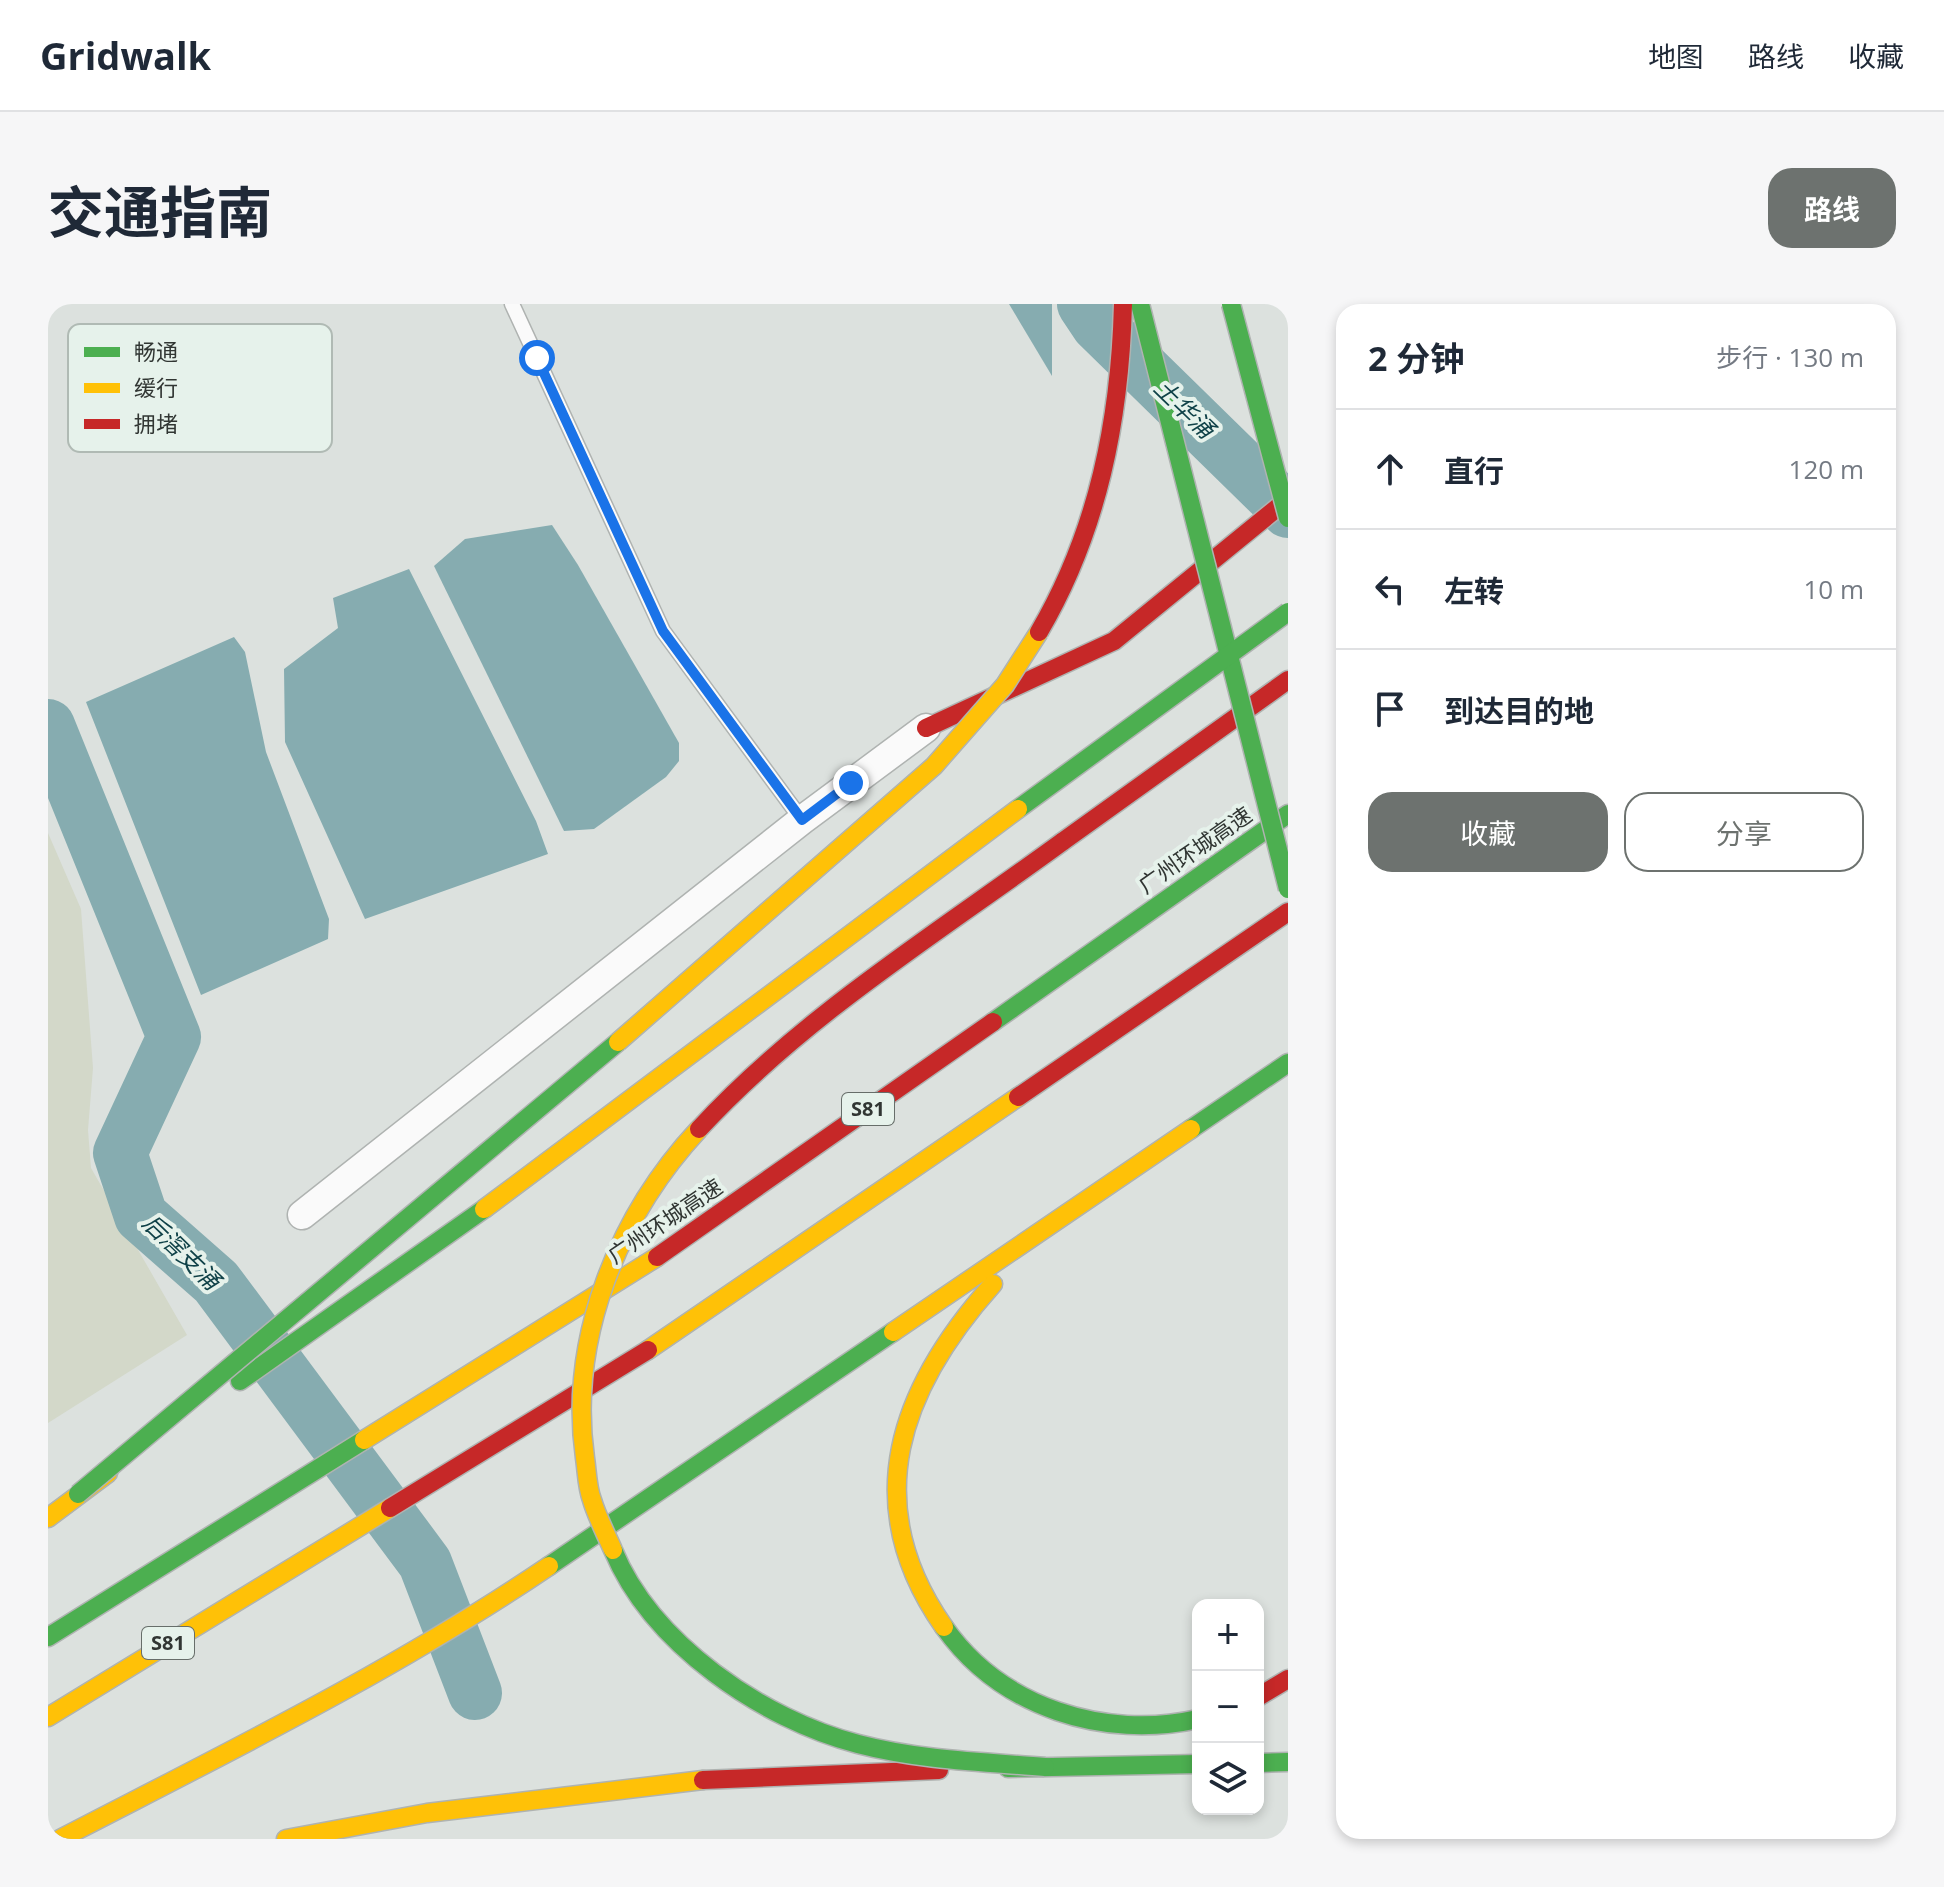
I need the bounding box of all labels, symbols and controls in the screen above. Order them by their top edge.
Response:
text: Gridwalk [40,29,211,81]
text: 地图 [1648,37,1704,75]
text: 路线 [1748,37,1804,75]
text: 收藏 [1848,37,1904,75]
button: 路线 [1768,168,1896,248]
text: 交通指南 [48,173,272,249]
legend [68,324,332,452]
text: 2 分钟 [1368,335,1464,381]
text: 畅通 [134,336,178,366]
text: 步行 · 130 m [1716,339,1864,375]
route start [519,340,555,376]
water label: 土华涌 [1148,371,1225,447]
text: 缓行 [134,372,178,402]
text: 拥堵 [134,408,178,438]
icon: ahead [1368,447,1412,491]
text: 直行 [1444,450,1504,491]
text: 120 m [1789,451,1864,487]
icon: left [1368,567,1412,611]
text: 左转 [1444,570,1504,611]
text: 10 m [1803,571,1864,607]
icon: arrive [1368,687,1412,731]
text: 到达目的地 [1444,690,1594,731]
route end [833,765,869,801]
button: 收藏 [1368,792,1608,872]
button: 分享 [1624,792,1864,872]
street label: 广州环城高速 [1132,799,1257,899]
road number: S81 [842,1093,894,1125]
street label: 广州环城高速 [601,1171,728,1270]
water label: 后滘支涌 [136,1206,230,1298]
map controls [1192,1599,1264,1815]
button: + [1192,1599,1264,1671]
road number: S81 [142,1627,194,1659]
button: − [1192,1671,1264,1743]
button: layers [1192,1743,1264,1815]

